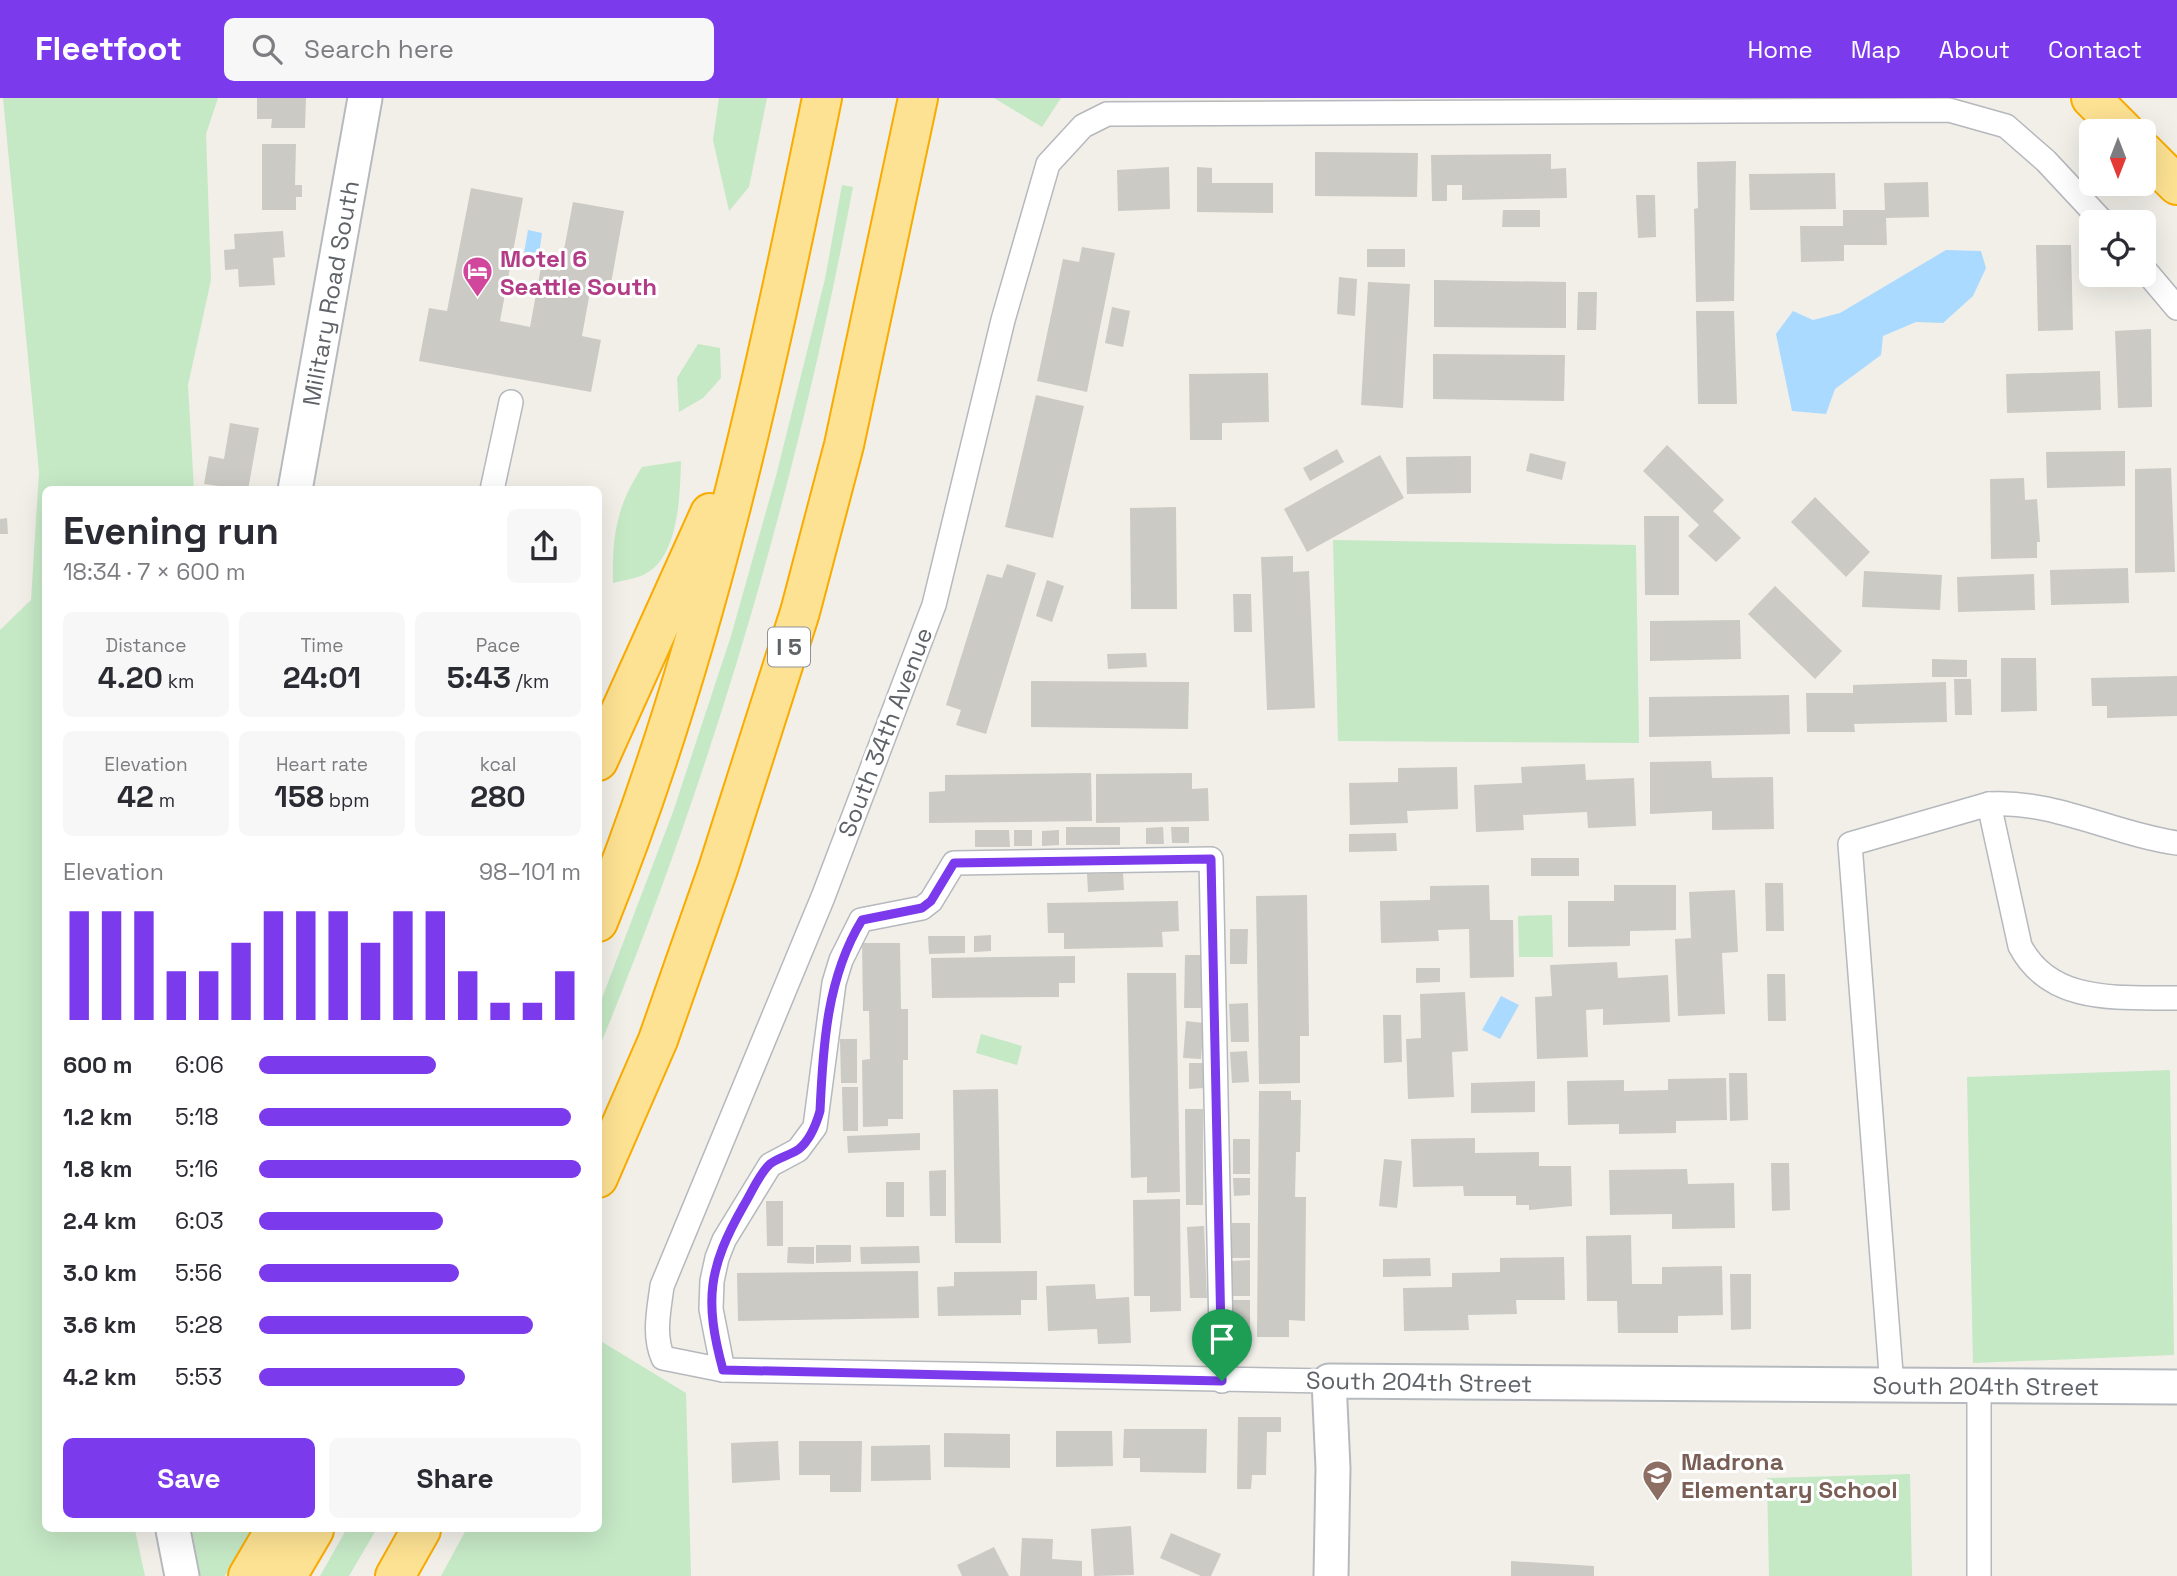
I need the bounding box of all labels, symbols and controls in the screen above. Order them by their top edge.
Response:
search box [224,18,714,81]
text: Fleetfoot [35,28,182,70]
icon: search [248,30,286,68]
text: Search here [304,32,454,66]
text: Home [1747,34,1813,65]
text: Map [1851,34,1901,65]
text: About [1939,34,2010,65]
text: Contact [2048,34,2142,65]
north arrow [2079,119,2156,196]
map controls [2079,119,2156,287]
street label: Military Road South [295,178,365,408]
button: locate [2079,210,2156,287]
place label: Motel 6 Seattle South [500,243,657,302]
hotel icon: Motel 6 Seattle South [460,255,494,299]
text: Evening run [63,507,279,555]
button: share [507,509,581,583]
text: 18:34 · 7 × 600 m [63,557,245,587]
street label: South 34th Avenue [831,623,939,841]
road number: I 5 [768,628,810,666]
text: Distance [106,633,186,658]
text: Time [300,633,344,658]
text: Pace [476,633,520,658]
text: 4.20 [98,658,163,697]
text: 24:01 [283,658,361,697]
text: 5:43 [447,658,511,697]
text: km [163,669,194,694]
text: /km [511,669,549,694]
text: Elevation [104,752,188,777]
text: Heart rate [276,752,368,777]
text: kcal [480,752,516,777]
text: 42 [117,777,154,816]
text: 158 [274,777,324,816]
text: 280 [470,777,526,816]
text: m [154,788,175,813]
text: bpm [324,788,370,813]
text: Elevation [63,857,164,887]
text: 98–101 m [479,857,581,887]
text: 600 m [63,1050,133,1080]
text: 6:06 [175,1050,224,1080]
text: 1.2 km [63,1102,132,1132]
text: 5:18 [175,1102,219,1132]
text: 1.8 km [63,1154,133,1184]
text: 5:16 [175,1154,218,1184]
text: 2.4 km [63,1206,137,1236]
text: 6:03 [175,1206,224,1236]
text: 3.0 km [63,1258,137,1288]
text: 5:56 [175,1258,222,1288]
pin [1192,1309,1252,1381]
text: 3.6 km [63,1310,136,1340]
text: 5:28 [175,1310,223,1340]
icon: arrive [1203,1320,1241,1358]
text: 4.2 km [63,1362,137,1392]
text: 5:53 [175,1362,222,1392]
street label: South 204th Street [1306,1365,1532,1399]
street label: South 204th Street [1873,1369,2099,1402]
button: Save [63,1438,315,1518]
button: Share [329,1438,581,1518]
place label: Madrona Elementary School [1681,1446,1898,1505]
school or university icon: Madrona Elementary School [1641,1458,1675,1502]

